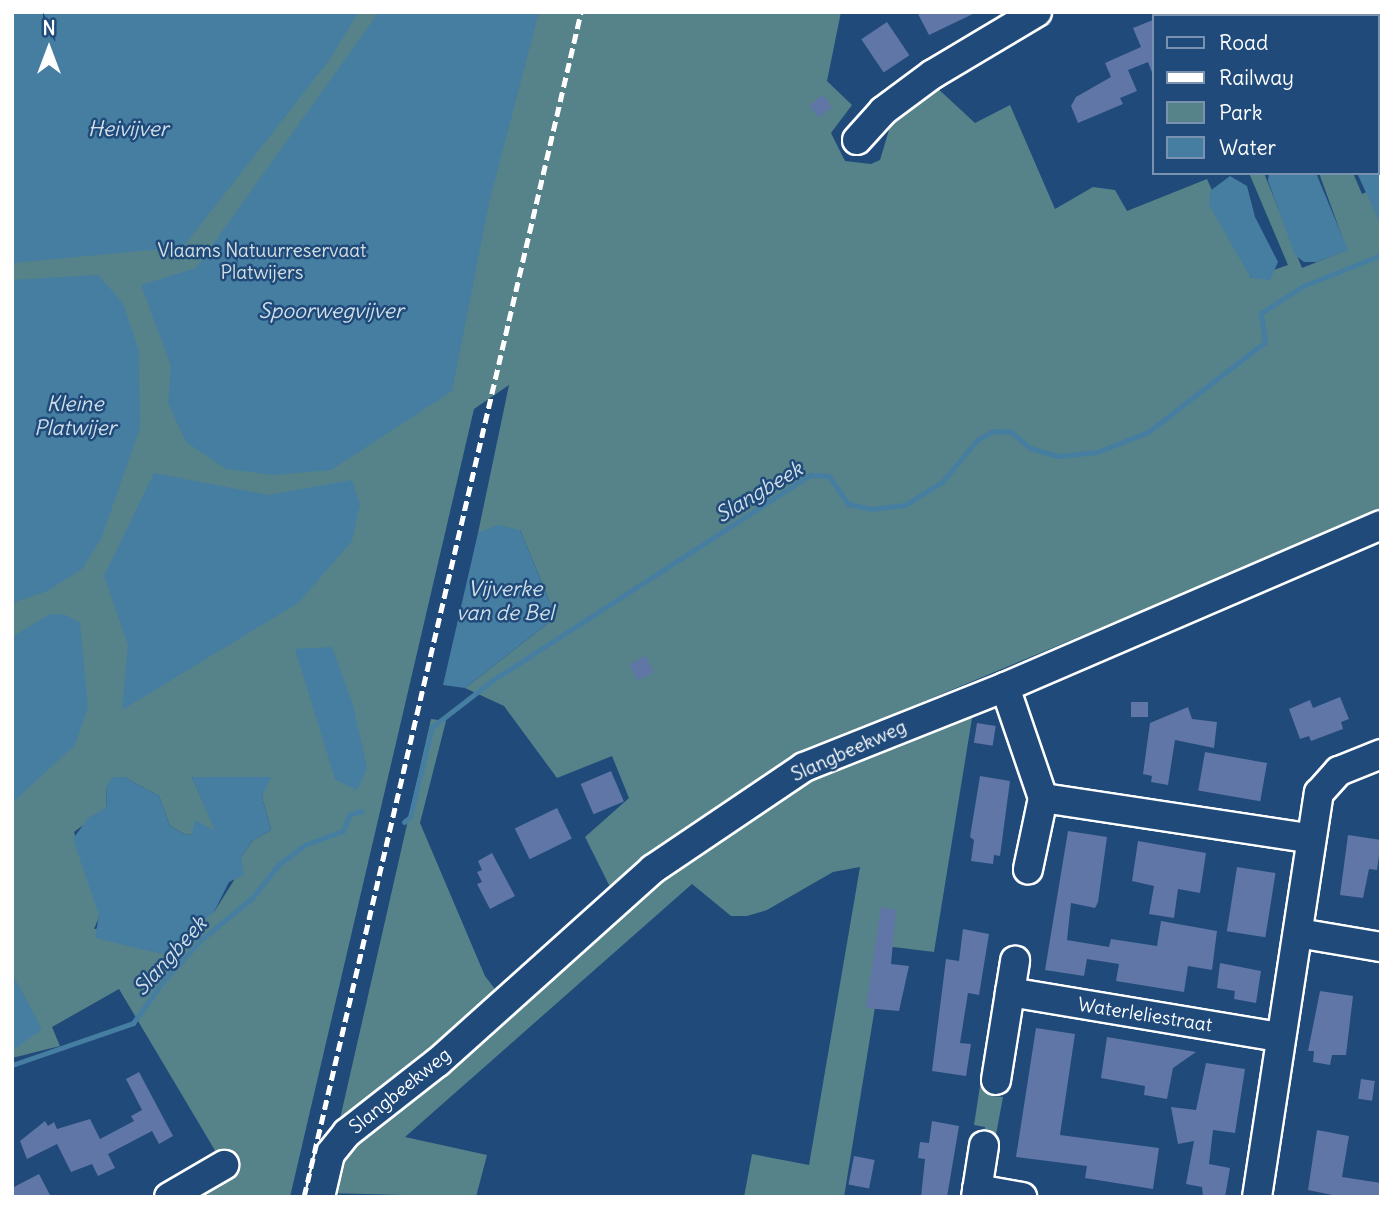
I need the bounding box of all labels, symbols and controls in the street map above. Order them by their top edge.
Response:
north arrow [14,14,84,84]
legend [1152,14,1379,175]
text: N [42,16,56,40]
text: Road [1219,29,1268,56]
text: Railway [1219,64,1294,91]
text: Park [1219,99,1262,126]
water label: Heivijver [88,116,168,142]
text: Water [1219,134,1276,161]
park label: Vlaams Natuurreservaat Platwijers [158,240,366,284]
water label: Spoorwegvijver [258,298,404,324]
water label: Kleine Platwijer [34,391,116,441]
water label: Slangbeek [711,456,807,528]
water label: Vijverke van de Bel [456,576,554,626]
street label: Slangbeekweg [788,715,910,787]
water label: Slangbeek [128,911,212,1001]
street label: Waterleliestraat [1076,993,1214,1037]
street label: Slangbeekweg [345,1043,455,1139]

